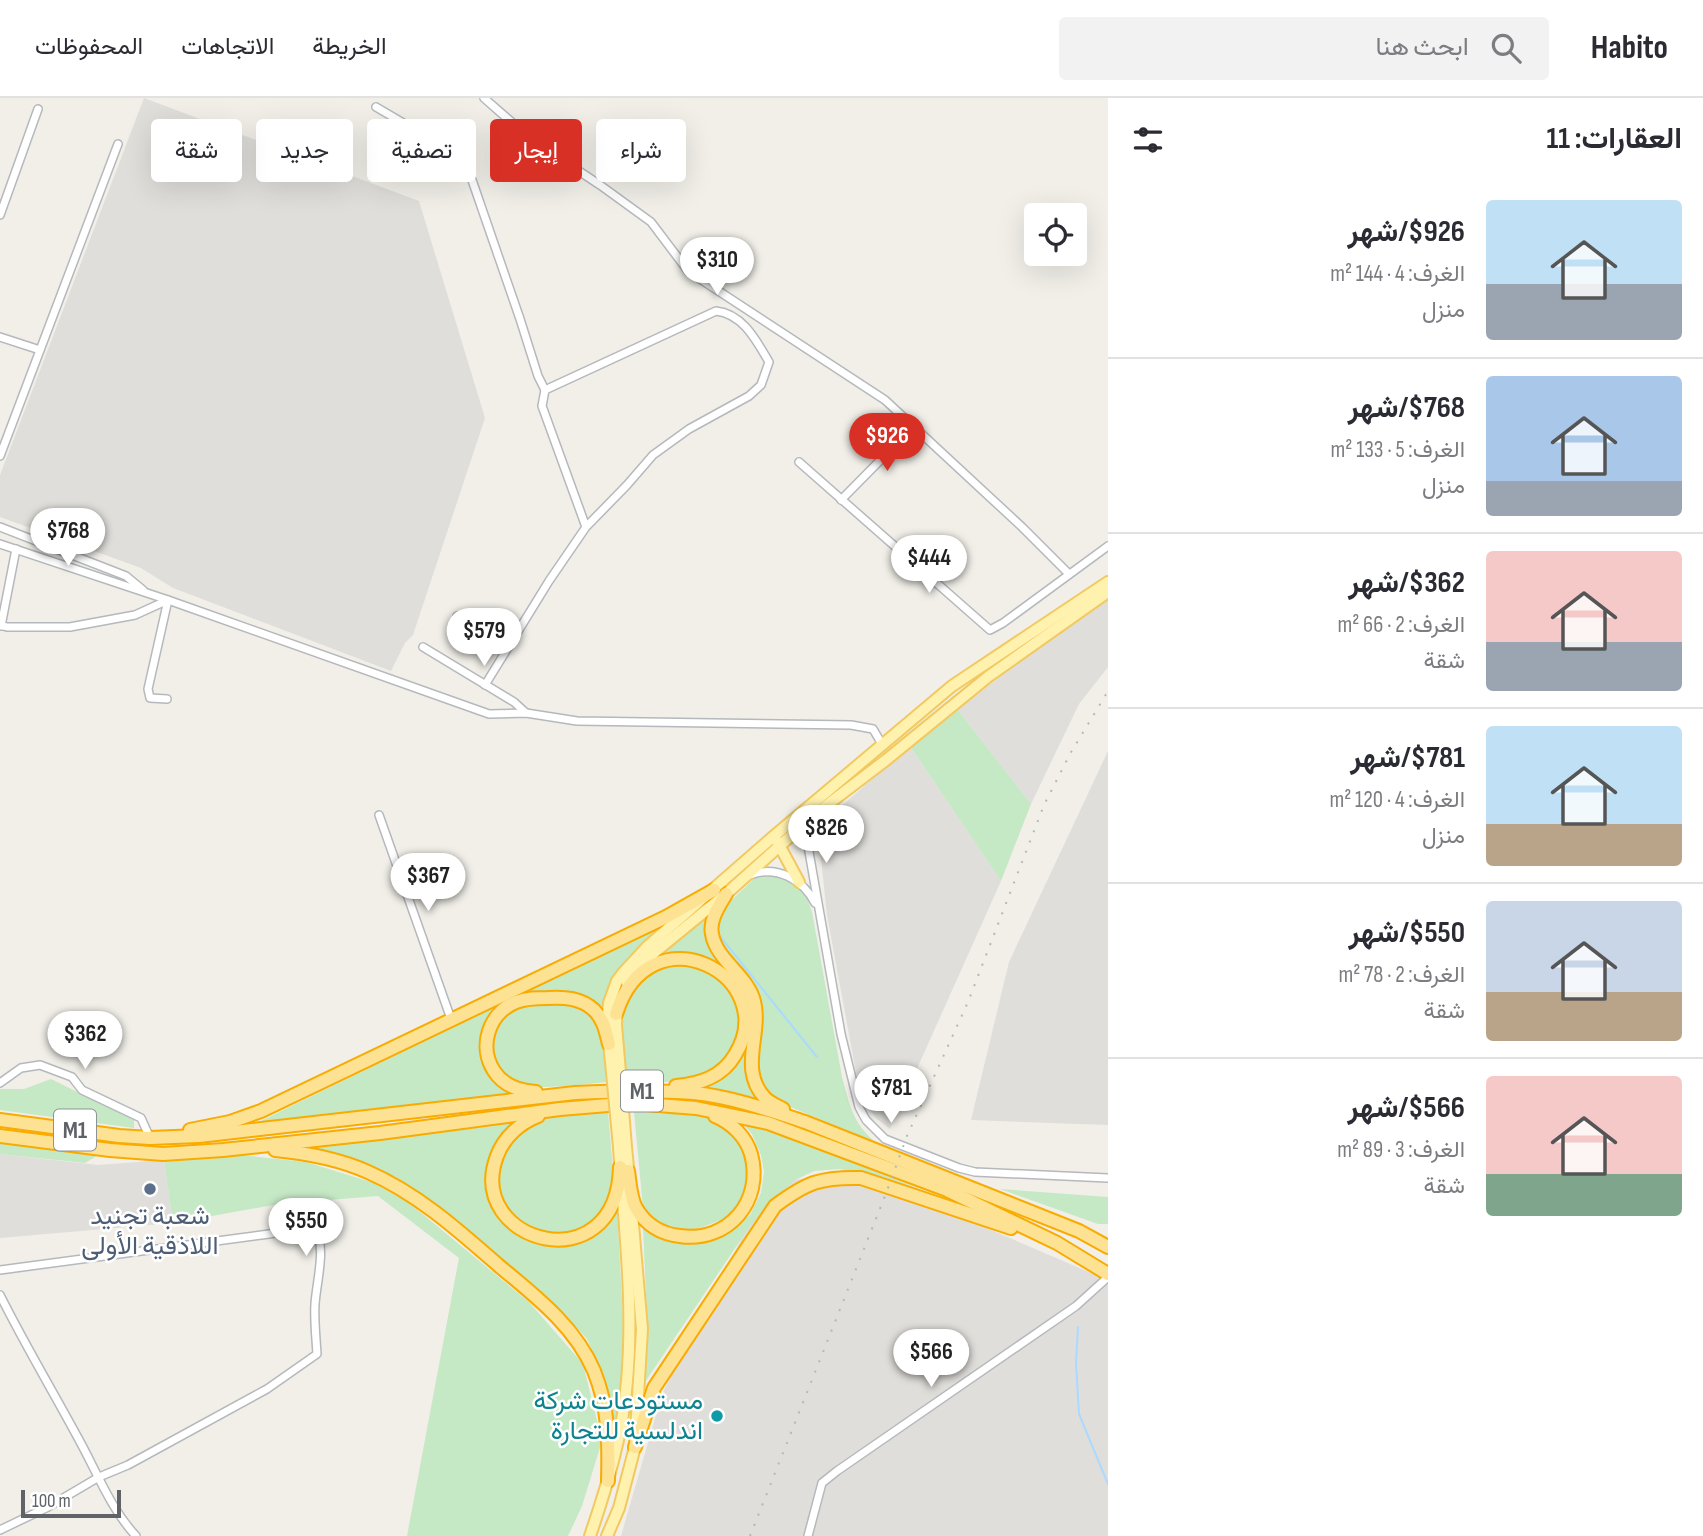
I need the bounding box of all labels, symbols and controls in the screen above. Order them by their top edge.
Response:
search box [1059,17,1549,80]
text: Habito [1591,28,1668,68]
icon: search [1487,29,1525,67]
text: المحفوظات [35,32,143,61]
text: الاتجاهات [181,32,274,61]
text: الخريطة [312,32,387,61]
text: ابحث هنا [1375,32,1469,63]
chip: شقة [151,119,242,182]
chip: جديد [256,119,353,182]
chip: تصفية [367,119,476,182]
chip: إيجار [490,119,582,182]
chip: شراء [596,119,686,182]
icon: filters [1129,121,1167,159]
text: العقارات: 11 [1547,121,1682,157]
map controls [1024,203,1087,266]
button: locate [1024,203,1087,266]
text: $926/شهر [1348,214,1465,250]
icon: home [1542,228,1626,312]
pin: $310 [676,238,758,297]
text: $310 [696,246,738,274]
text: الغرف: 4 · 144 m² [1330,260,1465,288]
text: منزل [1422,296,1465,324]
text: $768/شهر [1348,390,1465,426]
icon: home [1542,404,1626,488]
pin: $926 [846,414,928,473]
text: $926 [865,422,909,450]
text: الغرف: 5 · 133 m² [1331,436,1465,464]
text: منزل [1422,472,1465,500]
pin: $768 [27,508,109,568]
text: $768 [46,517,90,545]
pin: $444 [888,536,970,595]
text: $444 [907,544,951,572]
text: $362/شهر [1348,565,1465,601]
icon: home [1542,579,1626,663]
pin: $579 [443,608,525,668]
text: الغرف: 2 · 66 m² [1337,611,1465,639]
text: $579 [463,617,505,645]
text: شقة [1423,647,1465,675]
text: $781/شهر [1350,740,1465,776]
icon: home [1542,754,1626,838]
text: الغرف: 4 · 120 m² [1329,786,1465,814]
pin: $826 [785,806,867,865]
text: $826 [804,814,848,842]
text: منزل [1422,822,1465,850]
pin: $367 [387,854,469,913]
text: $367 [407,862,449,890]
text: $550/شهر [1348,915,1465,951]
icon: home [1542,929,1626,1013]
text: الغرف: 2 · 78 m² [1338,961,1465,989]
text: شقة [1423,997,1465,1025]
pin: $362 [44,1012,126,1071]
text: $362 [63,1020,107,1048]
pin: $781 [850,1066,932,1125]
road number: M1 [621,1071,663,1112]
text: $781 [870,1074,912,1102]
text: $566/شهر [1348,1090,1465,1126]
icon: home [1542,1104,1626,1188]
road number: M1 [54,1110,96,1150]
text: الغرف: 3 · 89 m² [1337,1136,1465,1164]
text: شقة [1423,1172,1465,1200]
marker: شعبة تجنيد اللاذقية الأولى [142,1181,158,1197]
pin: $550 [265,1198,347,1258]
place label: شعبة تجنيد اللاذقية الأولى [81,1201,219,1262]
text: $550 [285,1207,327,1235]
pin: $566 [890,1330,972,1389]
text: $566 [909,1338,953,1366]
place label: مستودعات شركة اندلسية للتجارة [533,1386,703,1447]
marker: مستودعات شركة اندلسية للتجارة [709,1408,725,1424]
scale bar [21,1487,121,1519]
text: 100 m [32,1490,71,1513]

